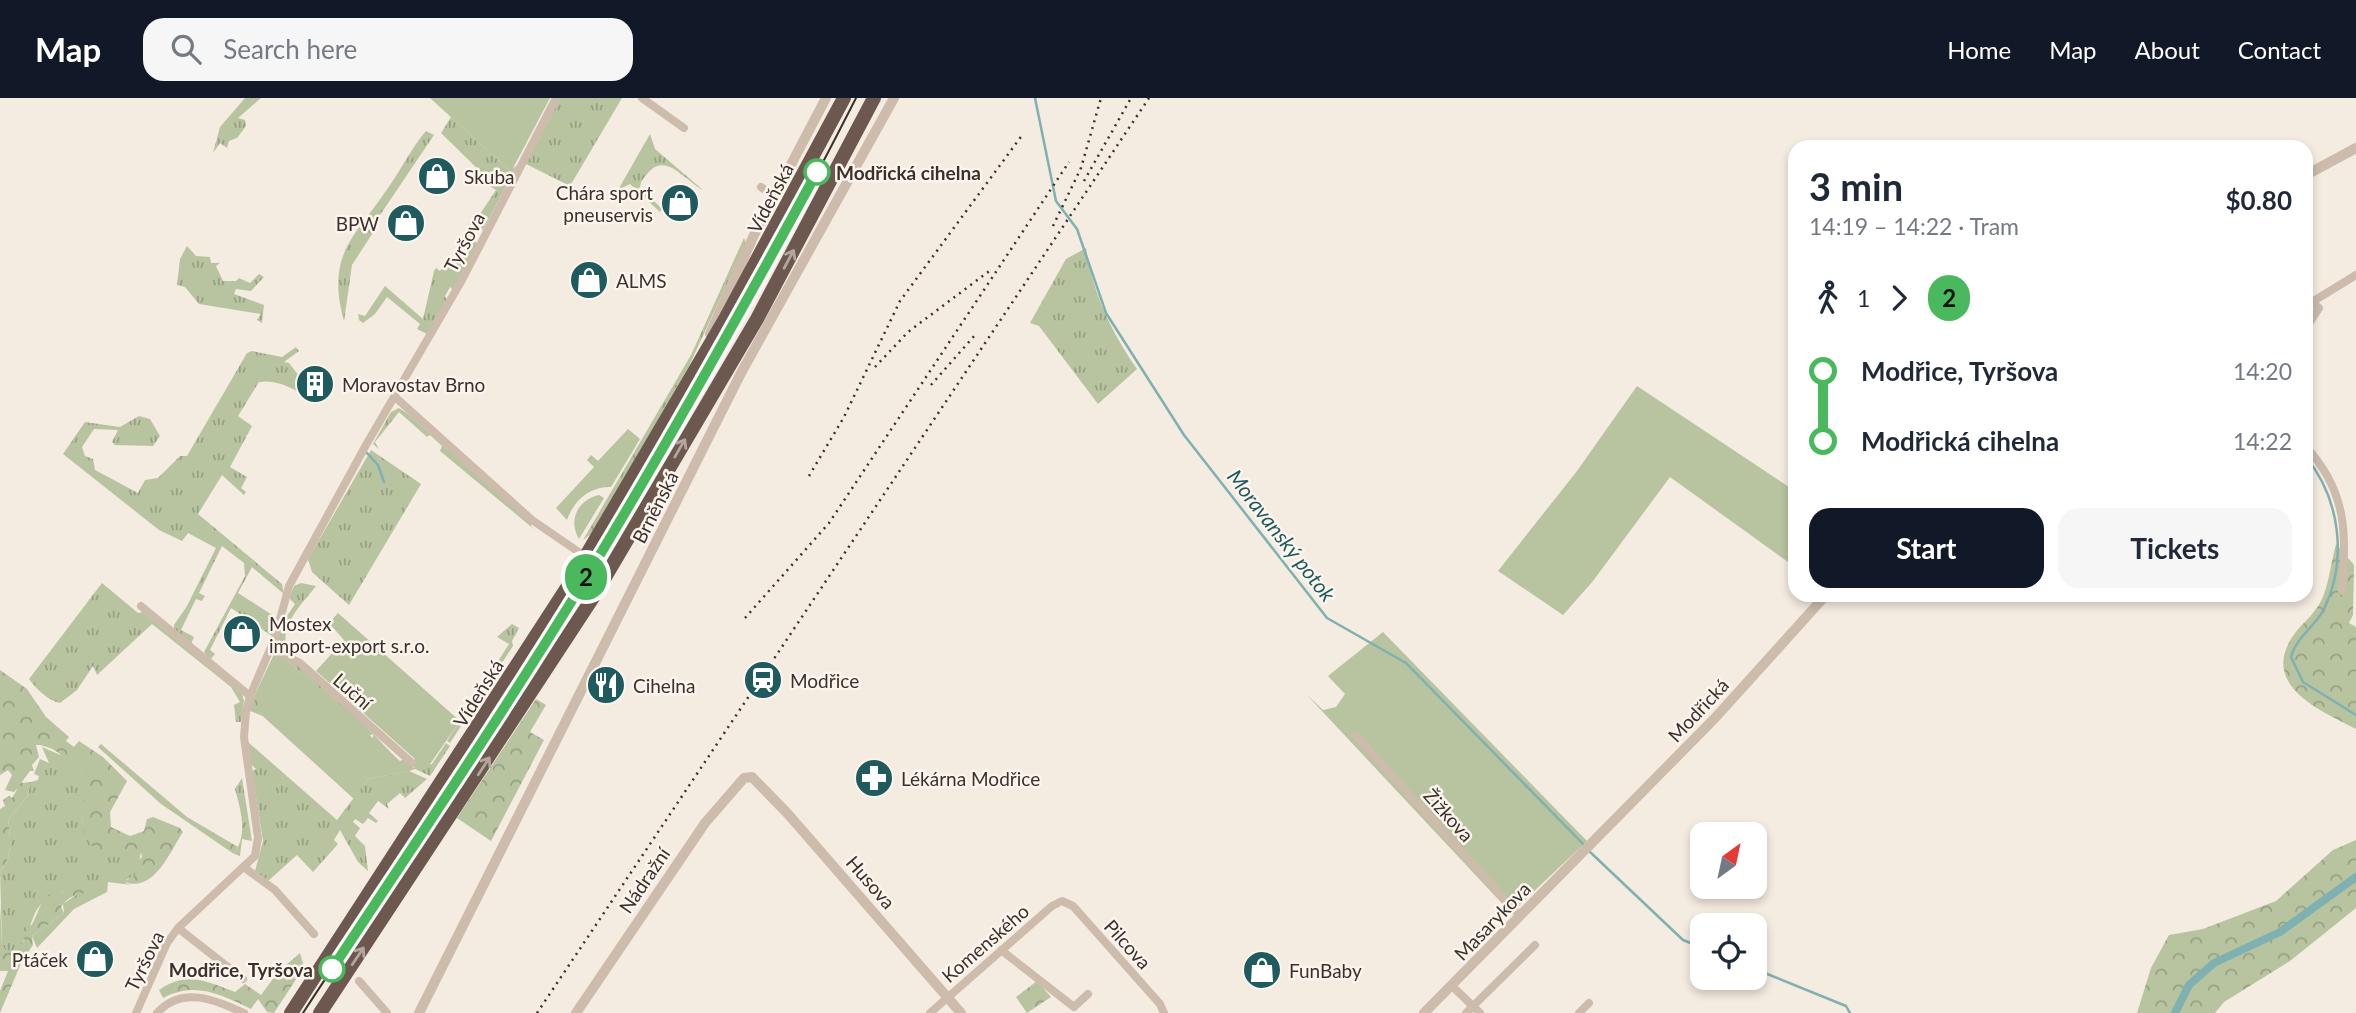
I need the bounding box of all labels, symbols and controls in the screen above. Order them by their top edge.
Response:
search box [143,18,633,81]
text: Map [35,29,101,69]
icon: search [167,30,205,68]
text: Search here [223,33,357,65]
text: Home [1947,35,2011,64]
text: Map [2049,35,2097,64]
text: About [2135,35,2200,64]
text: Contact [2238,35,2321,64]
shop icon: Skuba [416,155,458,197]
street label: Vídeňská [742,159,798,237]
marker: Modřická cihelna [804,159,830,185]
place label: Modřická cihelna [836,161,981,184]
text: 3 min [1809,163,1903,209]
place label: Skuba [464,165,514,188]
place label: Chára sport pneuservis [556,181,653,226]
shop icon: Chára sport pneuservis [659,182,701,224]
text: $0.80 [2226,184,2292,216]
shop icon: BPW [385,202,427,244]
street label: Tyršova [439,208,489,276]
place label: BPW [336,212,379,235]
text: 14:19 – 14:22 · Tram [1809,212,2019,240]
one-way arrow [782,249,796,270]
shop icon: ALMS [568,259,610,301]
place label: ALMS [616,269,667,292]
icon: walk [1809,279,1847,317]
icon: forward [1880,279,1918,317]
text: 2 [1942,283,1956,312]
text: 1 [1857,284,1870,312]
text: Modřice, Tyršova [1861,355,2058,387]
text: 14:20 [2233,357,2292,385]
building icon: Moravostav Brno [294,363,336,405]
place label: Moravostav Brno [342,373,485,396]
text: Modřická cihelna [1861,425,2059,457]
text: 14:22 [2233,427,2292,455]
one-way arrow [674,438,688,458]
water label: Moravanský potok [1223,464,1342,607]
street label: Brněnská [627,467,683,547]
button: Start [1809,508,2044,588]
button: Tickets [2058,508,2292,588]
line badge: 2 [563,554,609,600]
text: 2 [579,562,593,591]
place label: Mostex import-export s.r.o. [269,612,429,657]
shop icon: Mostex import-export s.r.o. [221,613,263,655]
street label: Vídeňská [448,655,508,731]
station icon: Modřice [742,659,784,701]
restaurant icon: Cihelna [585,664,627,706]
street label: Luční [329,668,378,715]
place label: Modřice [790,669,859,692]
street label: Modřická [1663,673,1733,747]
place label: Cihelna [633,674,695,697]
one-way arrow [477,757,491,777]
pharmacy icon: Lékárna Modřice [853,757,895,799]
place label: Lékárna Modřice [901,767,1040,790]
street label: Žižkova [1419,784,1479,846]
north arrow [1690,822,1768,900]
map controls [1690,822,1767,990]
street label: Nádražní [614,842,675,917]
street label: Husova [842,851,900,913]
street label: Masarykova [1449,877,1535,965]
street label: Komenského [937,899,1033,987]
button: locate [1690,913,1767,990]
street label: Pilcova [1100,914,1156,974]
street label: Tyršova [120,927,168,995]
shop icon: Ptáček [74,938,116,980]
one-way arrow [351,947,365,966]
place label: Ptáček [12,948,68,971]
shop icon: FunBaby [1241,949,1283,991]
marker: Modřice, Tyršova [319,956,345,982]
place label: Modřice, Tyršova [169,958,313,981]
place label: FunBaby [1289,959,1362,982]

